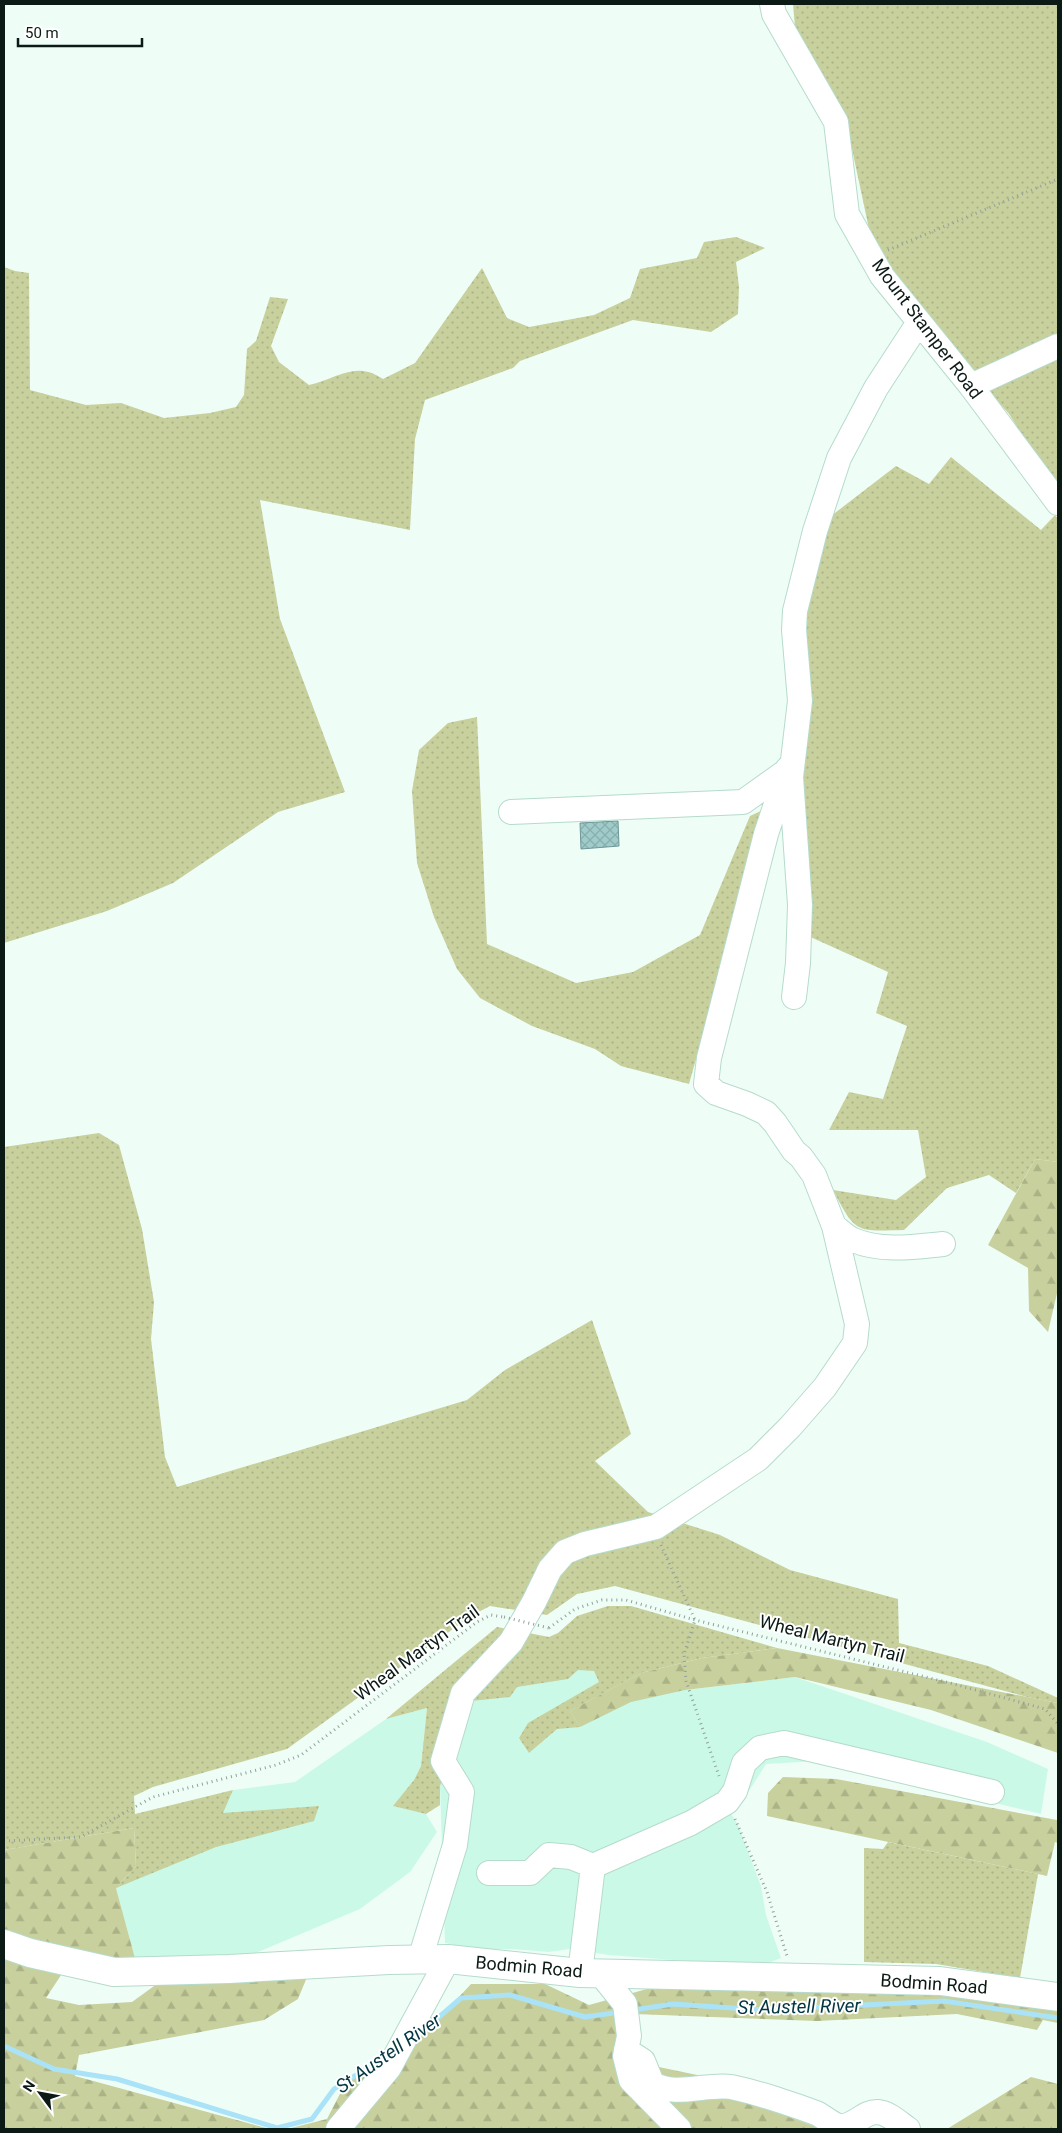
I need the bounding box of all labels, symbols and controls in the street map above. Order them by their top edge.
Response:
scale bar [18,15,141,47]
text: 50 m [25,24,59,42]
street label: Mount Stamper Road [868,255,987,403]
street label: Wheal Martyn Trail [350,1600,483,1705]
street label: Wheal Martyn Trail [757,1610,907,1667]
street label: Bodmin Road [475,1951,584,1982]
street label: Bodmin Road [880,1969,988,1998]
water label: St Austell River [737,1994,862,2019]
water label: St Austell River [331,2008,446,2098]
north arrow [15,2068,65,2118]
text: N [20,2078,38,2095]

